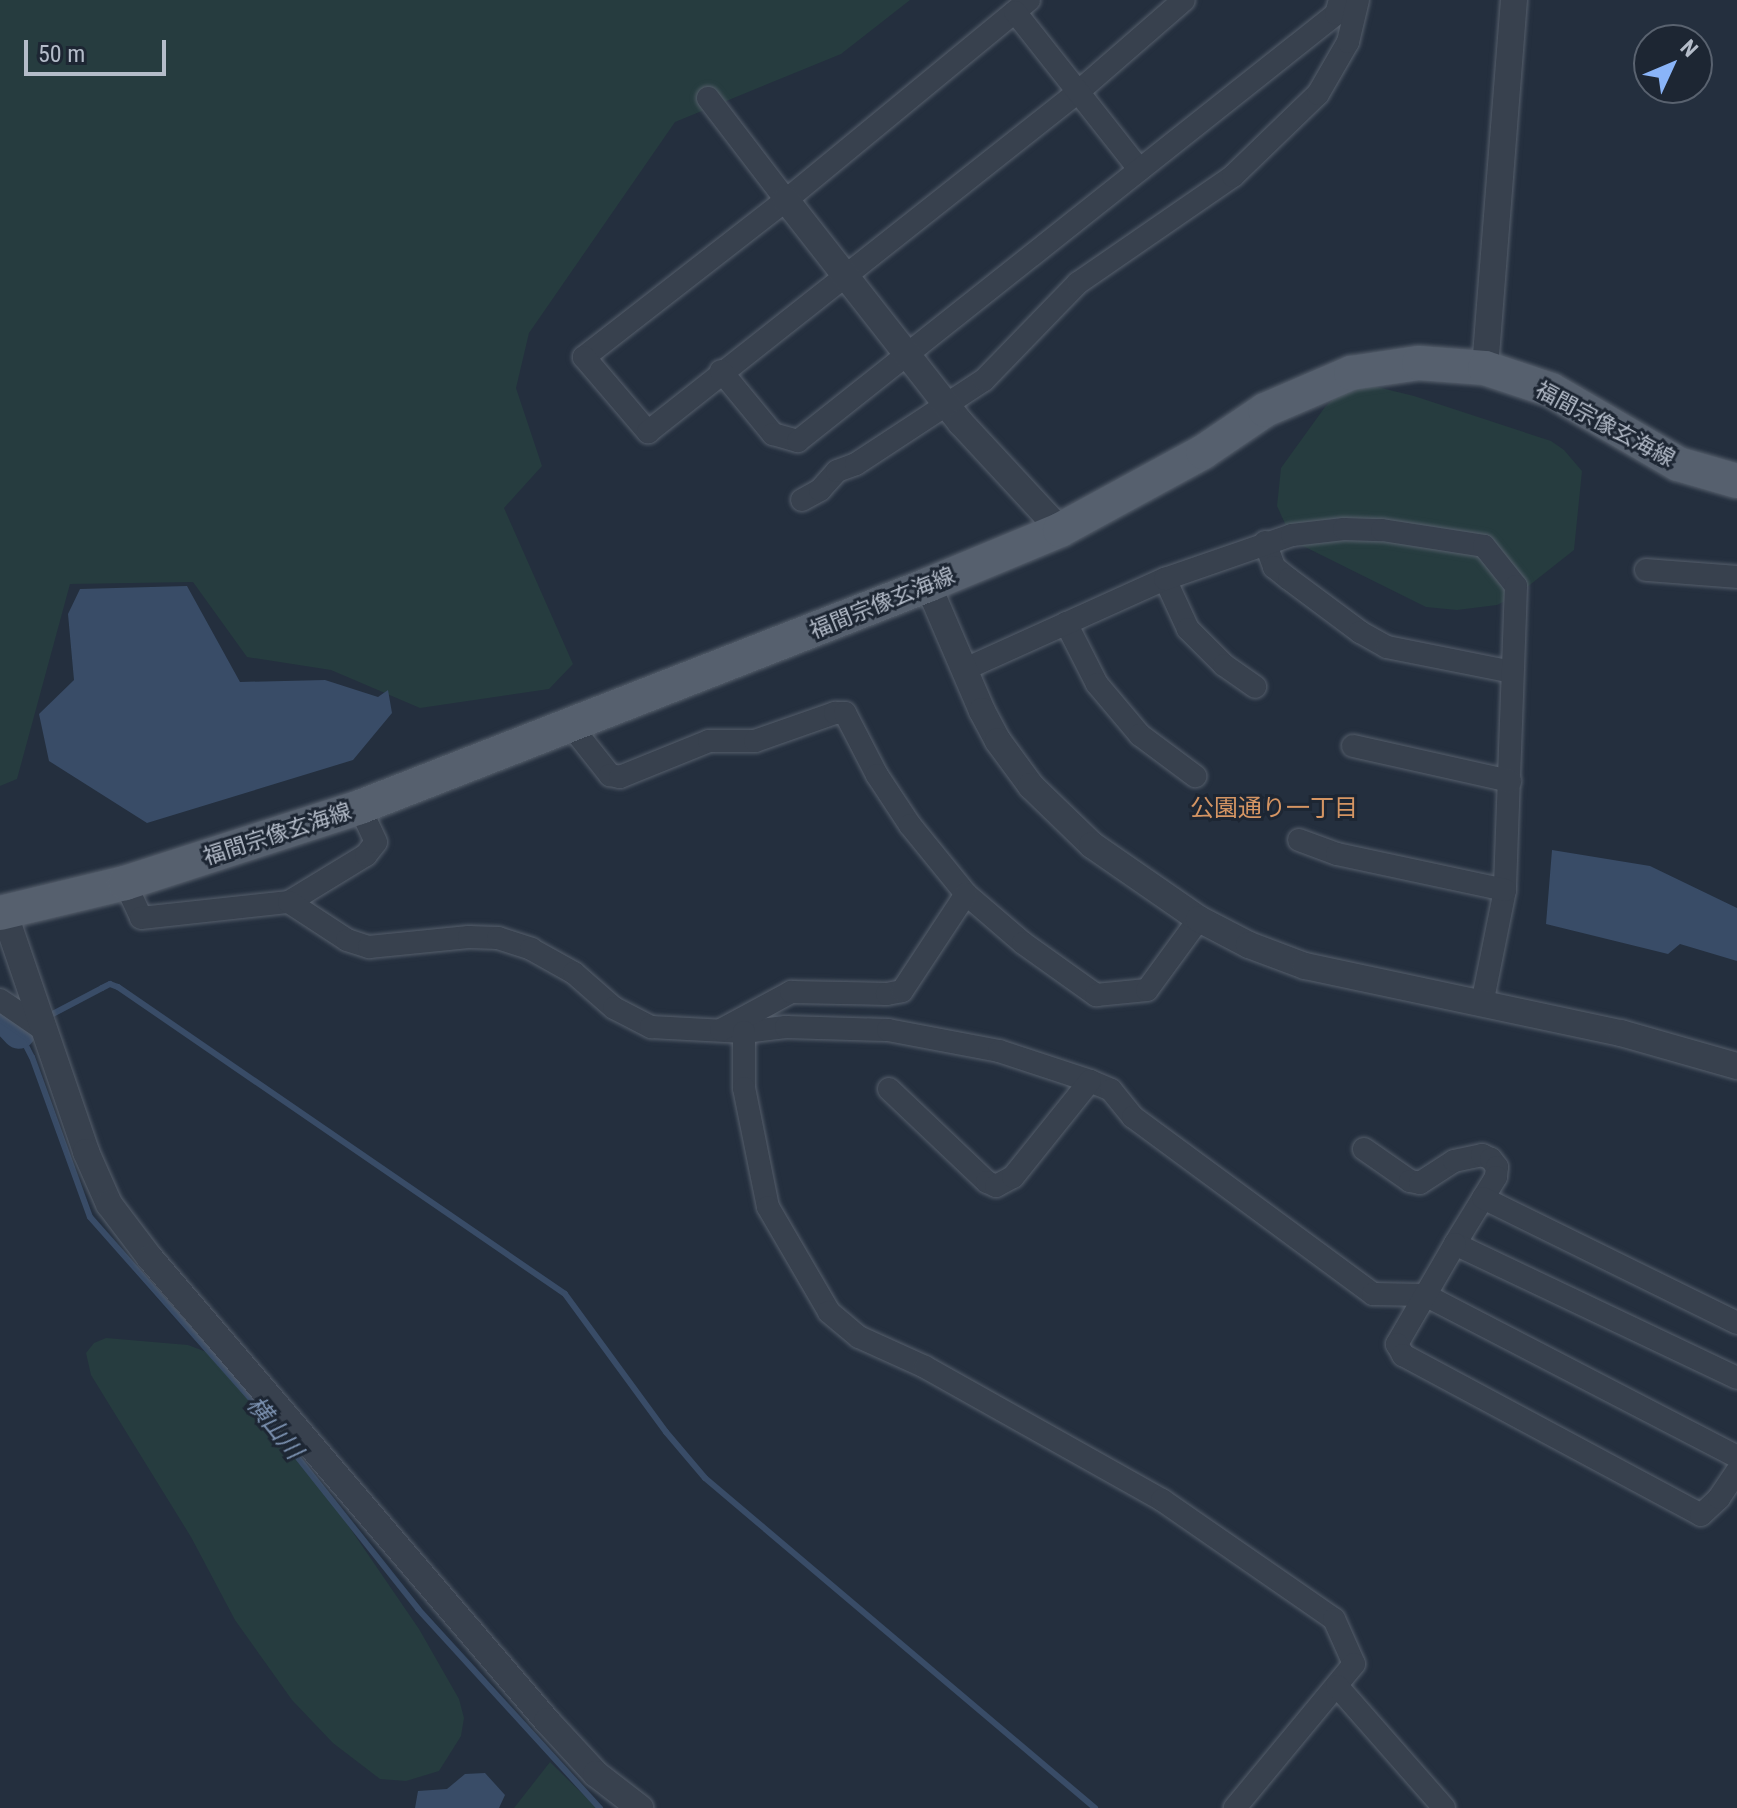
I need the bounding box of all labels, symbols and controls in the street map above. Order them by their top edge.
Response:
scale bar [28,24,170,74]
north arrow [1633,24,1713,104]
text: N [1676,35,1703,62]
text: 50 m [38,40,85,68]
street label: 福間宗像玄海線 [1531,376,1679,472]
street label: 福間宗像玄海線 [806,562,958,644]
district label: 公園通り一丁目 [1190,795,1358,823]
street label: 福間宗像玄海線 [200,798,354,870]
water label: 横山川 [240,1391,308,1465]

